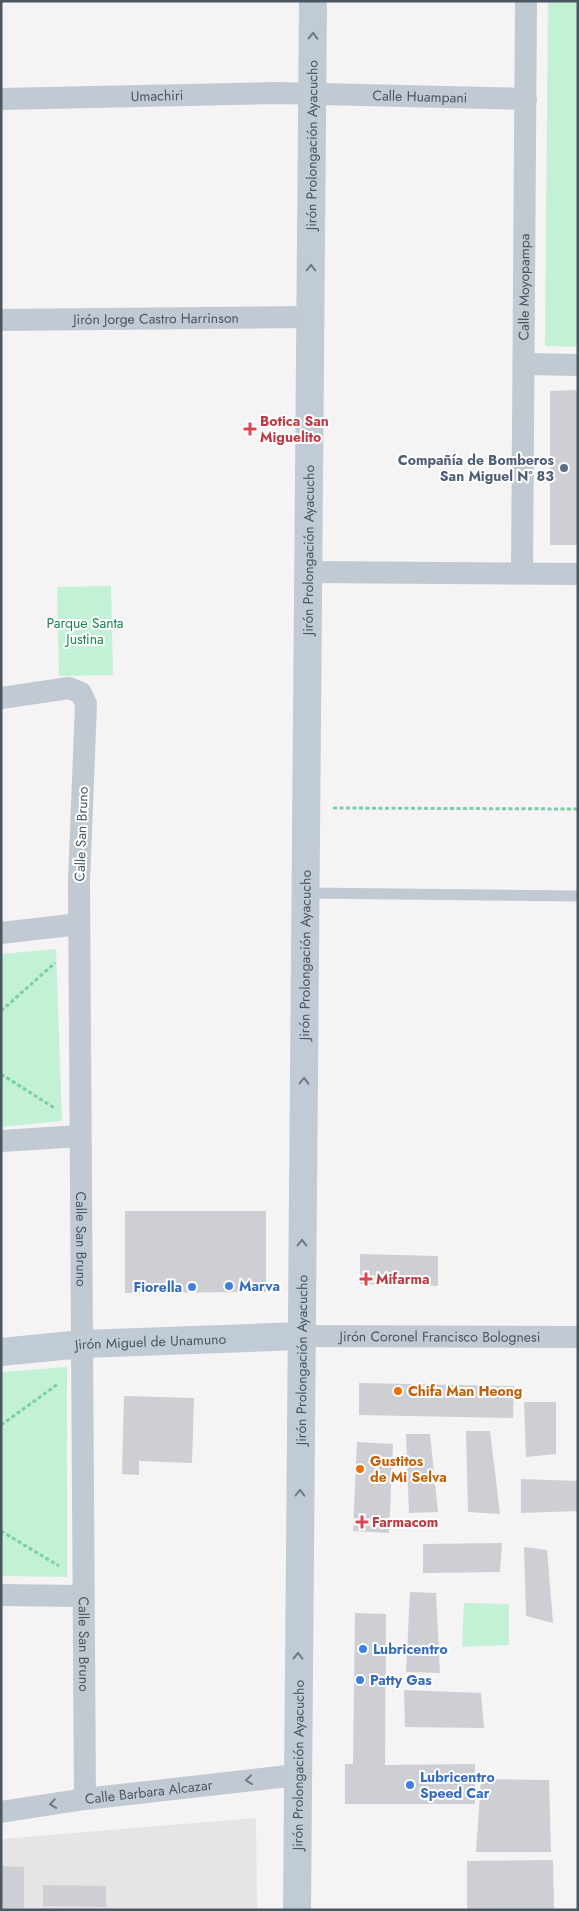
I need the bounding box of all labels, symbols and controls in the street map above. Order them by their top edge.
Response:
one-way arrow [308,32,318,40]
street label: Jirón Prolongación Ayacucho [301,60,323,232]
street label: Umachiri [130,85,183,106]
street label: Calle Huampani [372,85,468,108]
street label: Calle Moyopampa [514,233,534,341]
one-way arrow [306,264,316,272]
street label: Jirón Jorge Castro Harrinson [71,308,239,329]
place label: Botica San Miguelito [260,411,329,447]
marker: Botica San Miguelito [244,423,256,435]
place label: Compañía de Bomberos San Miguel Nº 83 [398,450,555,486]
marker: Compañía de Bomberos San Miguel Nº 83 [558,462,570,474]
street label: Jirón Prolongación Ayacucho [298,464,319,637]
park label: Parque Santa Justina [46,613,124,649]
street label: Calle San Bruno [69,786,93,882]
street label: Jirón Prolongación Ayacucho [294,869,316,1042]
one-way arrow [299,1077,309,1084]
street label: Calle San Bruno [71,1191,92,1287]
one-way arrow [297,1239,307,1247]
place label: Mifarma [376,1269,429,1289]
marker: Mifarma [360,1273,372,1285]
street label: Jirón Prolongación Ayacucho [291,1274,312,1447]
place label: Marva [239,1276,280,1296]
place label: Fiorella [133,1277,182,1297]
marker: Marva [223,1280,235,1292]
marker: Fiorella [186,1281,198,1293]
street label: Jirón Coronel Francisco Bolognesi [338,1326,540,1347]
street label: Jirón Miguel de Unamuno [72,1329,227,1355]
place label: Chifa Man Heong [408,1381,522,1401]
marker: Chifa Man Heong [392,1385,404,1397]
place label: Gustitos de Mi Selva [370,1451,447,1487]
marker: Gustitos de Mi Selva [354,1463,366,1475]
one-way arrow [295,1489,305,1497]
place label: Farmacom [372,1512,438,1532]
marker: Farmacom [356,1516,368,1528]
street label: Calle San Bruno [74,1596,94,1692]
place label: Lubricentro [373,1639,448,1659]
marker: Lubricentro [357,1643,369,1655]
one-way arrow [293,1652,303,1660]
place label: Patty Gas [370,1670,432,1690]
marker: Patty Gas [354,1674,366,1686]
street label: Jirón Prolongación Ayacucho [287,1679,309,1852]
place label: Lubricentro Speed Car [420,1767,495,1803]
one-way arrow [244,1774,252,1785]
street label: Calle Barbara Alcazar [84,1775,213,1809]
marker: Lubricentro Speed Car [404,1779,416,1791]
one-way arrow [48,1798,56,1809]

